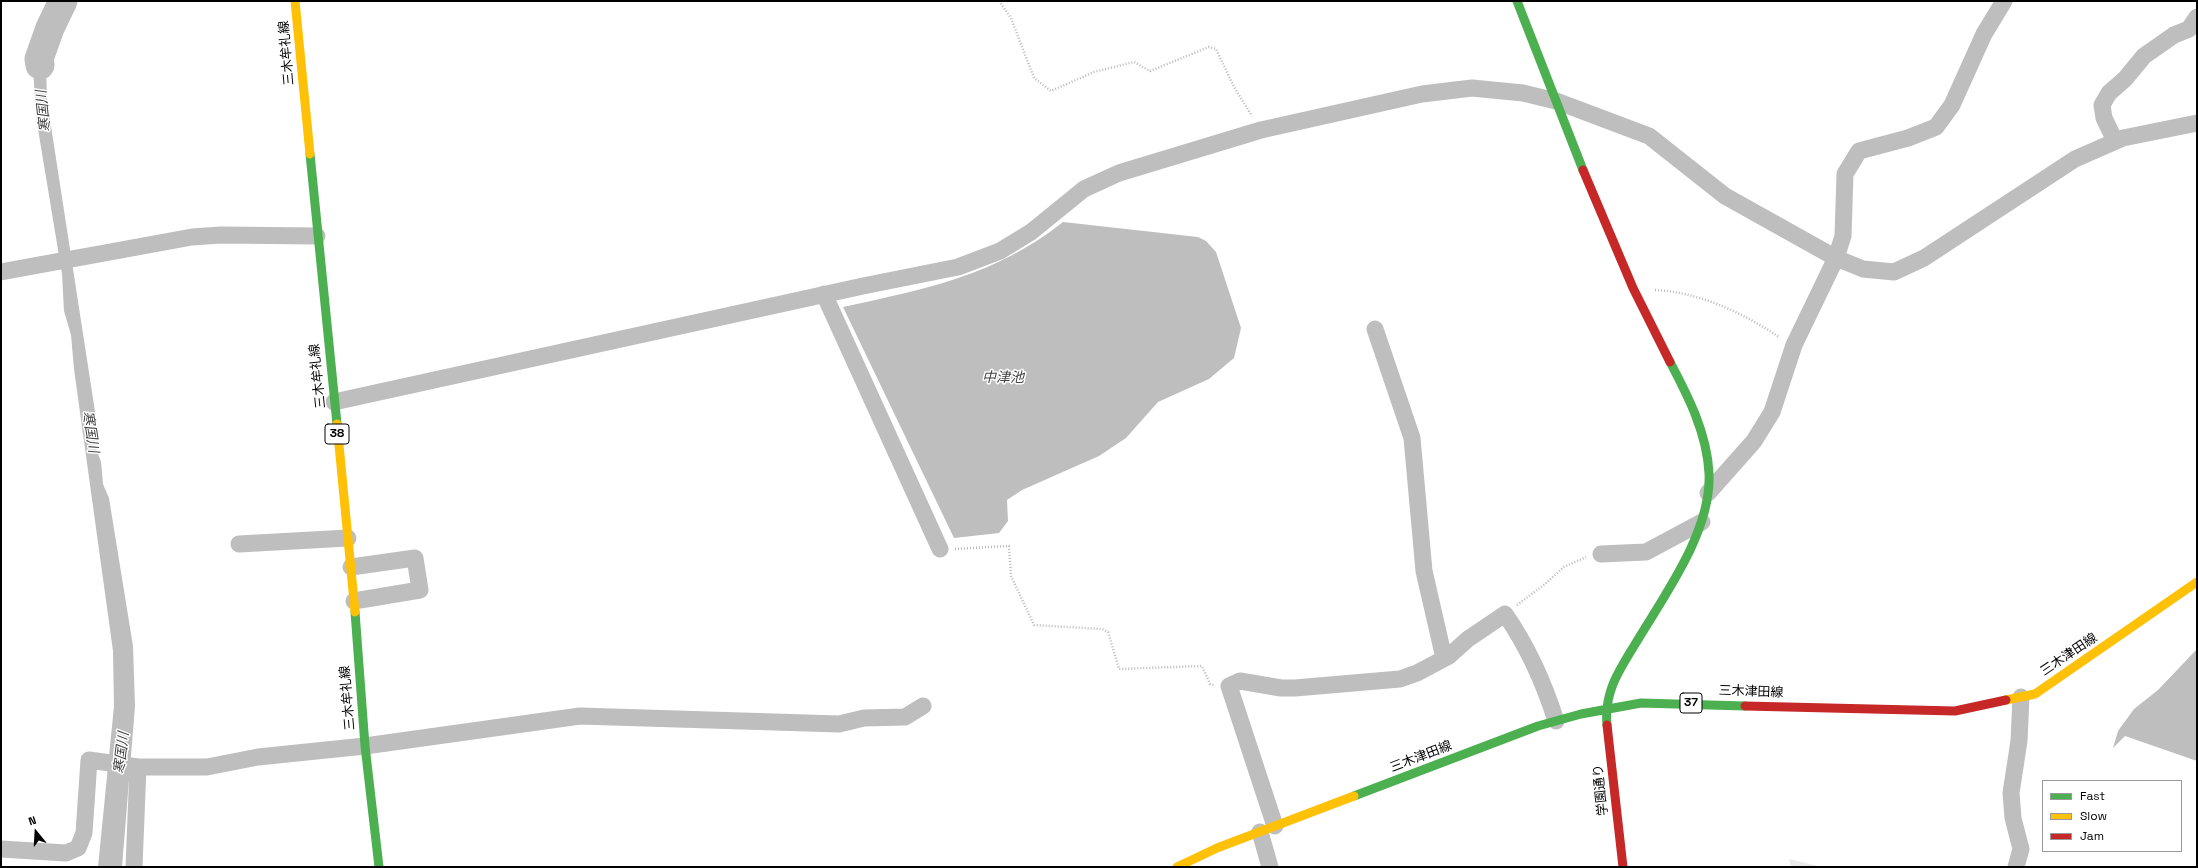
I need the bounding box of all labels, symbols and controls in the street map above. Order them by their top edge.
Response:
street label: 三木牟礼線 [276,20,298,86]
water label: 寒国川 [33,89,55,133]
street label: 三木牟礼線 [307,343,329,409]
water label: 中津池 [982,370,1024,386]
water label: 寒国川 [78,410,102,454]
road number: 38 [325,424,349,444]
street label: 三木津田線 [2038,630,2100,680]
street label: 三木牟礼線 [337,665,359,731]
street label: 三木津田線 [1718,683,1784,701]
road number: 37 [1680,693,1702,713]
water label: 寒国川 [111,731,133,775]
street label: 三木津田線 [1388,738,1454,776]
street label: 学園通り [1591,763,1611,817]
legend [2042,780,2182,852]
text: Fast [2080,788,2105,804]
text: Slow [2080,808,2107,824]
north arrow [16,812,56,852]
text: N [27,813,38,828]
text: Jam [2080,828,2104,844]

